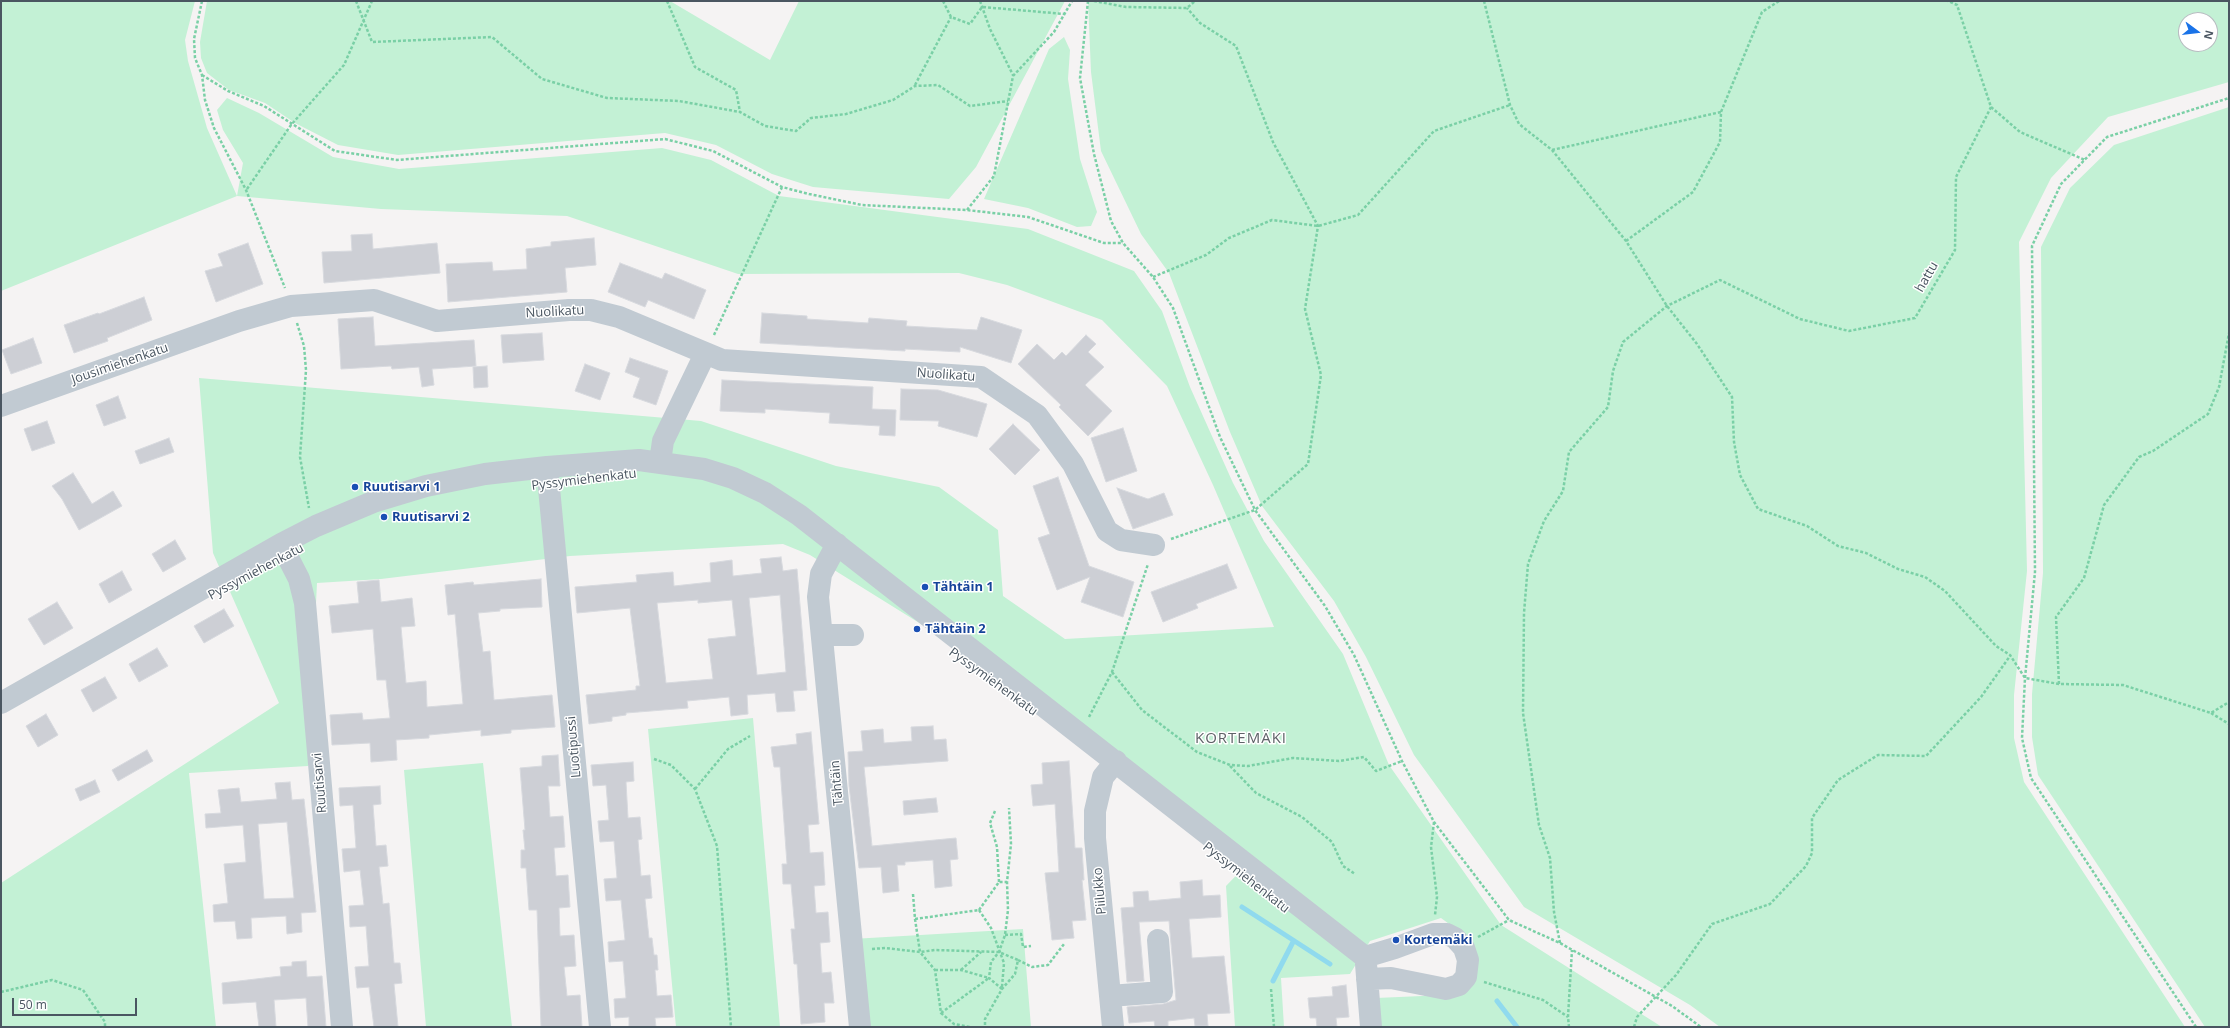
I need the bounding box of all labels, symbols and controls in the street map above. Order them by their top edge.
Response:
north arrow [2178,12,2218,52]
text: N [2201,29,2218,41]
street label: hattu [1912,259,1942,295]
street label: Nuolikatu [525,303,585,321]
street label: Jousimiehenkatu [70,340,170,388]
street label: Nuolikatu [916,365,976,385]
street label: Pyssymiehenkatu [531,466,637,494]
place label: Ruutisarvi 1 [363,479,441,495]
marker: Ruutisarvi 1 [350,482,360,492]
place label: Ruutisarvi 2 [392,509,470,525]
marker: Ruutisarvi 2 [379,512,389,522]
street label: Pyssymiehenkatu [206,540,306,604]
place label: Tähtäin 1 [933,579,994,595]
marker: Tähtäin 1 [920,582,930,592]
place label: Tähtäin 2 [925,621,986,637]
marker: Tähtäin 2 [912,624,922,634]
street label: Pyssymiehenkatu [946,645,1040,719]
street label: Luotipussi [564,715,584,779]
district label: KORTEMÄKI [1195,730,1287,748]
street label: Ruutisarvi [310,752,330,814]
street label: Tähtäin [827,760,847,806]
street label: Pyssymiehenkatu [1200,839,1292,917]
street label: Piilukko [1090,867,1110,915]
place label: Kortemäki [1404,932,1473,948]
marker: Kortemäki [1391,935,1401,945]
scale bar [14,990,139,1016]
text: 50 m [19,996,47,1013]

